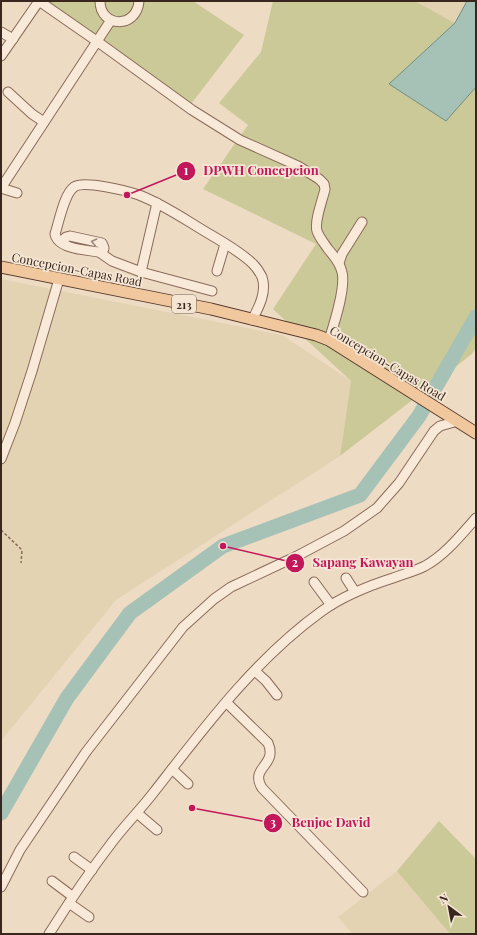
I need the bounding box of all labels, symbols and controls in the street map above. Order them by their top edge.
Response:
callout: DPWH Concepcion [176,158,327,183]
text: DPWH Concepcion [203,161,319,178]
text: 1 [184,162,189,178]
one-way arrow [91,238,98,246]
street label: Concepcion-Capas Road [10,248,144,290]
road number: 213 [172,295,196,313]
street label: Concepcion-Capas Road [327,322,449,404]
callout: Sapang Kawayan [285,550,422,575]
text: Sapang Kawayan [313,553,413,570]
text: 2 [292,554,298,570]
callout: Benjoe David [263,810,378,835]
text: Benjoe David [291,813,371,830]
text: 3 [270,814,276,830]
north arrow [429,887,469,927]
text: N [436,890,451,907]

